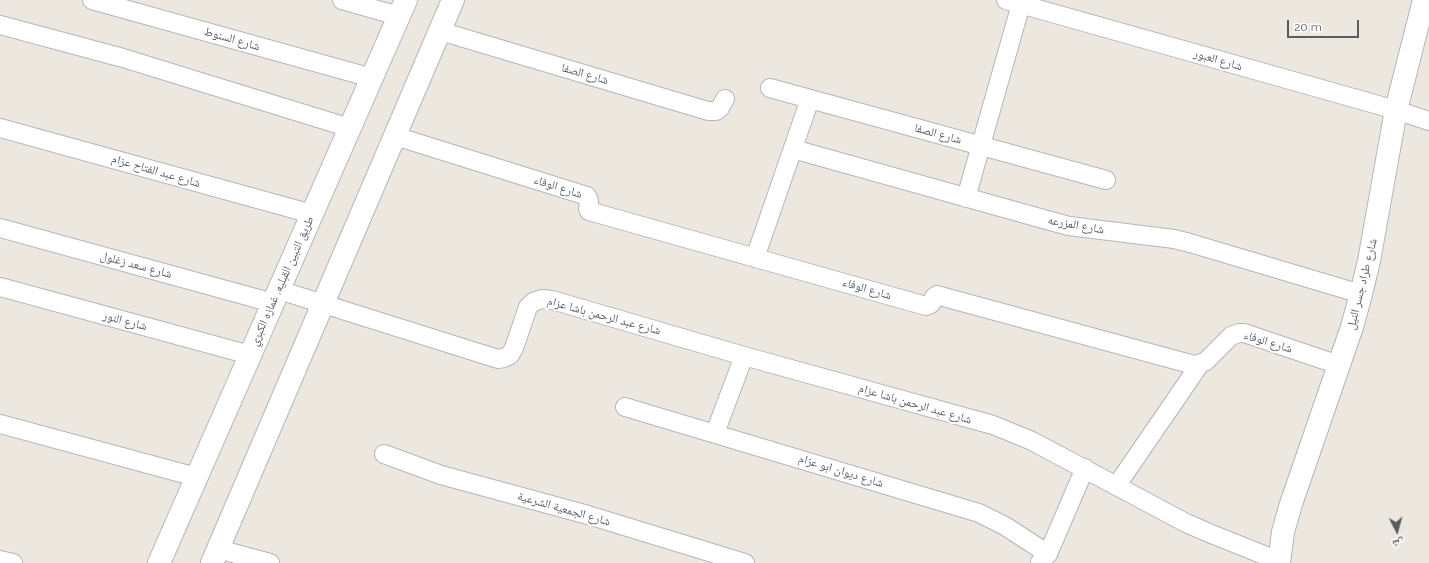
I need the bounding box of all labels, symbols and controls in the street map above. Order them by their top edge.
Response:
scale bar [1289,12,1361,38]
text: 20 m [1294,20,1322,34]
street label: شارع السنوط [202,24,262,54]
street label: شارع العبور [1192,46,1244,74]
street label: شارع الصفا [560,60,610,88]
street label: شارع الصفا [913,121,963,147]
street label: شارع عبد الفتاح عزام [110,151,202,191]
street label: شارع الوفاء [532,172,584,202]
street label: شارع المزرعه [1047,213,1105,237]
street label: طريق التبين القبليه, غمازه الكبري [247,214,317,348]
street label: شارع طراد جسر النيل [1344,237,1380,331]
street label: شارع سعد زغلول [98,248,174,282]
street label: شارع الوفاء [841,275,893,303]
street label: شارع عبد الرحمن باشا عزام [546,294,662,338]
street label: شارع النور [101,308,149,334]
street label: شارع الوفاء [1242,328,1294,356]
street label: شارع عبد الرحمن باشا عزام [857,381,973,427]
street label: شارع ديوان ابو عزام [797,451,885,491]
street label: شارع الجمعية الشرعية [516,489,612,529]
north arrow [1377,511,1417,551]
text: ش [1392,536,1405,551]

